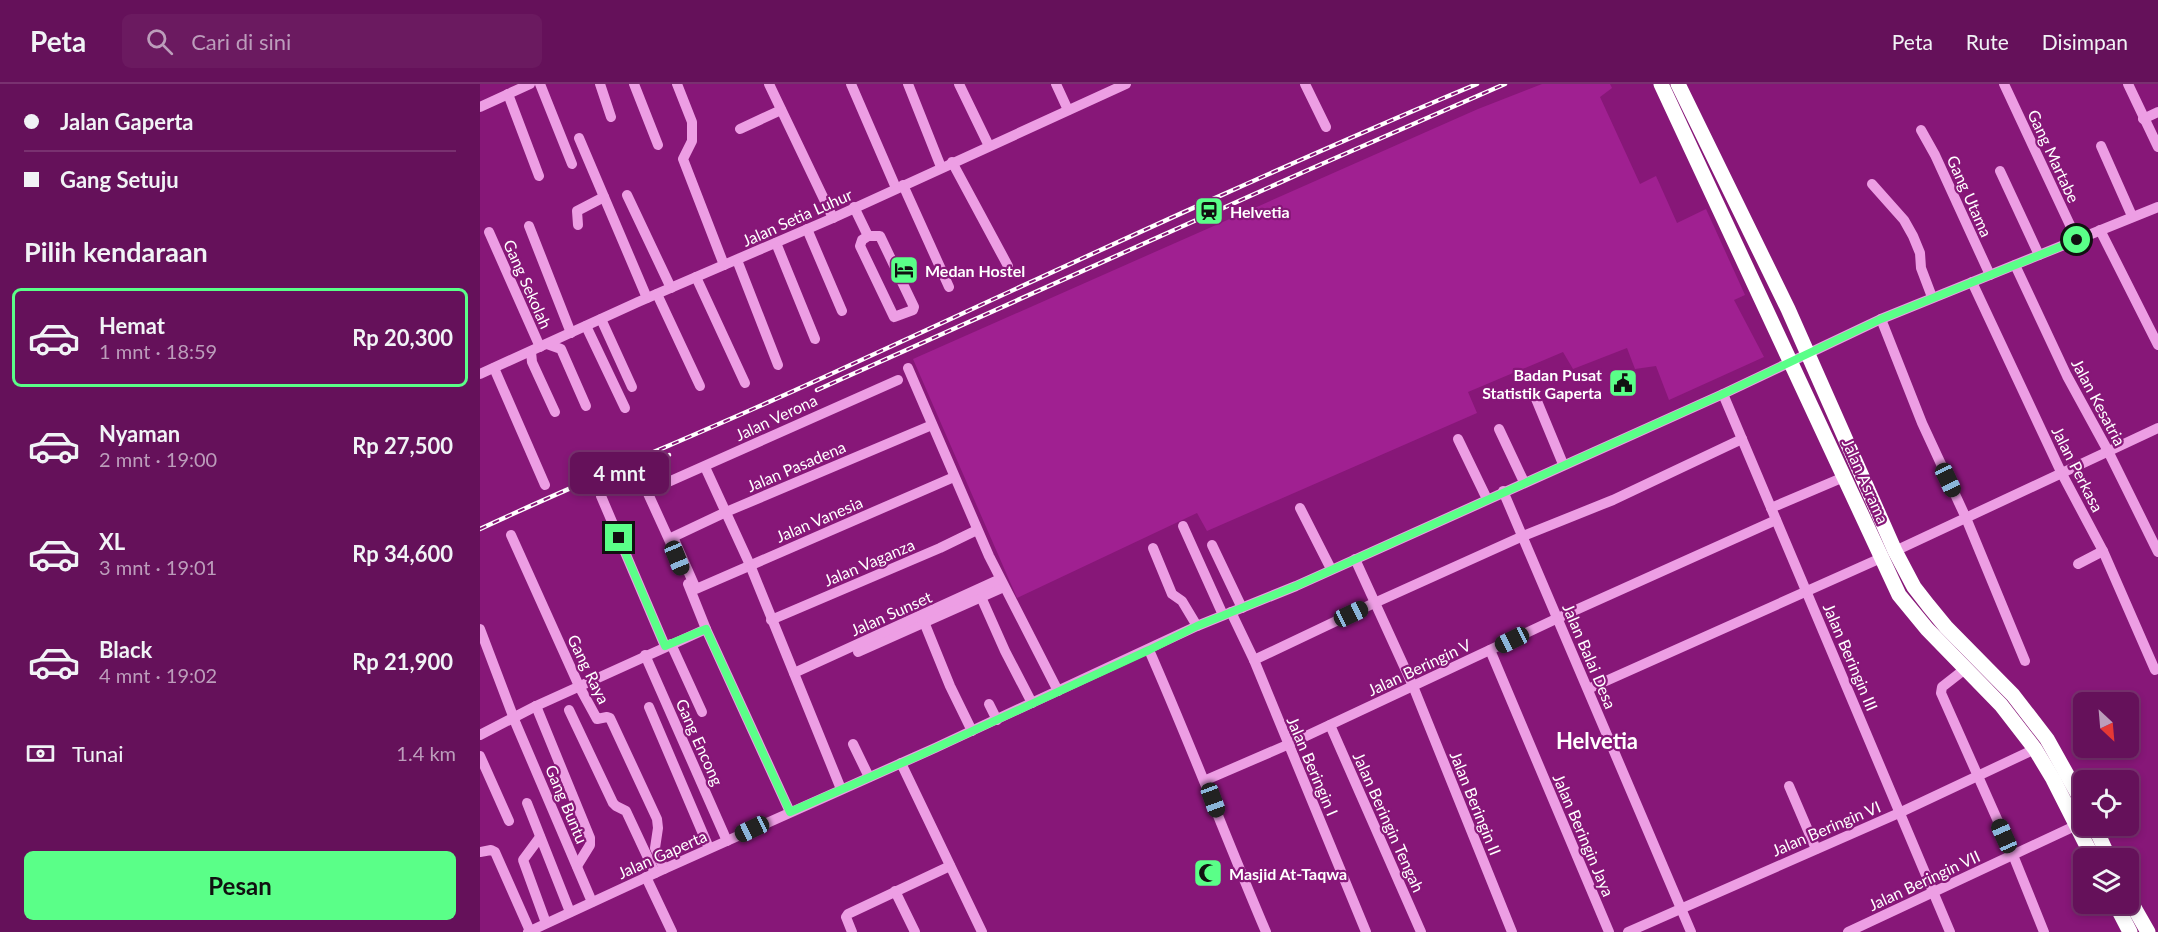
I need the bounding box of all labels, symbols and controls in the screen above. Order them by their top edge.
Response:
search box [122,14,542,68]
text: Peta [30,24,86,58]
icon: search [143,25,176,58]
text: Cari di sini [191,28,291,55]
text: Peta [1892,29,1933,54]
text: Rute [1966,29,2009,54]
text: Disimpan [2042,29,2128,54]
street label: Gang Martabe [2024,106,2084,206]
text: Jalan Gaperta [60,108,194,135]
street label: Gang Utama [1944,152,1996,240]
text: Gang Setuju [60,166,179,193]
street label: Jalan Setia Luhur [739,184,855,250]
station icon: Helvetia [1193,195,1225,227]
place label: Helvetia [1230,202,1290,221]
route start [2063,226,2090,253]
text: Pilih kendaraan [24,235,208,268]
street label: Gang Sekolah [500,237,556,331]
hotel icon: Medan Hostel [888,254,920,286]
place label: Medan Hostel [925,261,1025,280]
icon: car [27,311,81,365]
text: Hemat [99,312,165,339]
text: Rp 20,300 [352,324,453,351]
text: 1 mnt · 18:59 [99,339,217,363]
street label: Jalan Kesatria [2068,355,2130,449]
place label: Badan Pusat Statistik Gaperta [1482,365,1602,402]
public building icon: Badan Pusat Statistik Gaperta [1607,367,1639,399]
street label: Jalan Verona [732,390,820,444]
icon: car [27,419,81,473]
text: Nyaman [99,420,180,447]
street label: Jalan Perkasa [2048,423,2108,515]
text: Rp 27,500 [352,432,453,459]
street label: Jalan Asrama [1839,436,1893,526]
street label: Jalan Pasadena [744,437,848,495]
text: 2 mnt · 19:00 [99,447,217,471]
callout: 4 mnt [570,451,668,493]
car [1932,460,1964,500]
text: 4 mnt [594,461,645,485]
street label: Jalan Vanesia [773,492,865,546]
route end [605,524,632,551]
icon: car [27,527,81,581]
text: XL [99,528,125,555]
street label: Jalan Vaganza [821,534,917,590]
car [662,538,692,578]
text: Rp 34,600 [352,540,453,567]
text: 3 mnt · 19:01 [99,555,217,579]
street label: Jalan Sunset [848,587,935,639]
car [1331,598,1371,630]
street label: Jalan Beringin III [1820,600,1882,714]
street label: Jalan Balai Desa [1559,601,1621,711]
car [1492,624,1532,656]
street label: Gang Raya [564,631,614,707]
icon: car [27,635,81,689]
street label: Jalan Beringin V [1364,635,1474,699]
text: Black [99,636,152,663]
text: Rp 21,900 [352,648,453,675]
text: 4 mnt · 19:02 [99,663,217,687]
north arrow [2073,692,2139,758]
map controls [2073,692,2139,914]
street label: Gang Encong [672,696,728,788]
street label: Jalan Beringin I [1284,713,1342,819]
district label: Helvetia [1556,727,1638,754]
icon: cash [24,737,57,770]
text: Tunai [72,740,123,767]
text: 1.4 km [396,741,456,765]
street label: Jalan Beringin II [1446,748,1506,858]
street label: Jalan Beringin Tengah [1350,749,1428,895]
street label: Gang Buntu [542,762,592,846]
button: locate [2073,770,2139,836]
street label: Jalan Beringin Jaya [1550,771,1618,899]
car [1198,780,1228,820]
street label: Jalan Beringin VI [1769,797,1883,859]
car [732,813,772,845]
car [1988,816,2020,856]
street label: Jalan Gaperta [614,826,710,882]
street label: Jalan Beringin VII [1865,846,1983,914]
button: layers [2073,848,2139,914]
button: Pesan [24,851,456,920]
mosque icon: Masjid At-Taqwa [1192,857,1224,889]
place label: Masjid At-Taqwa [1229,864,1347,883]

